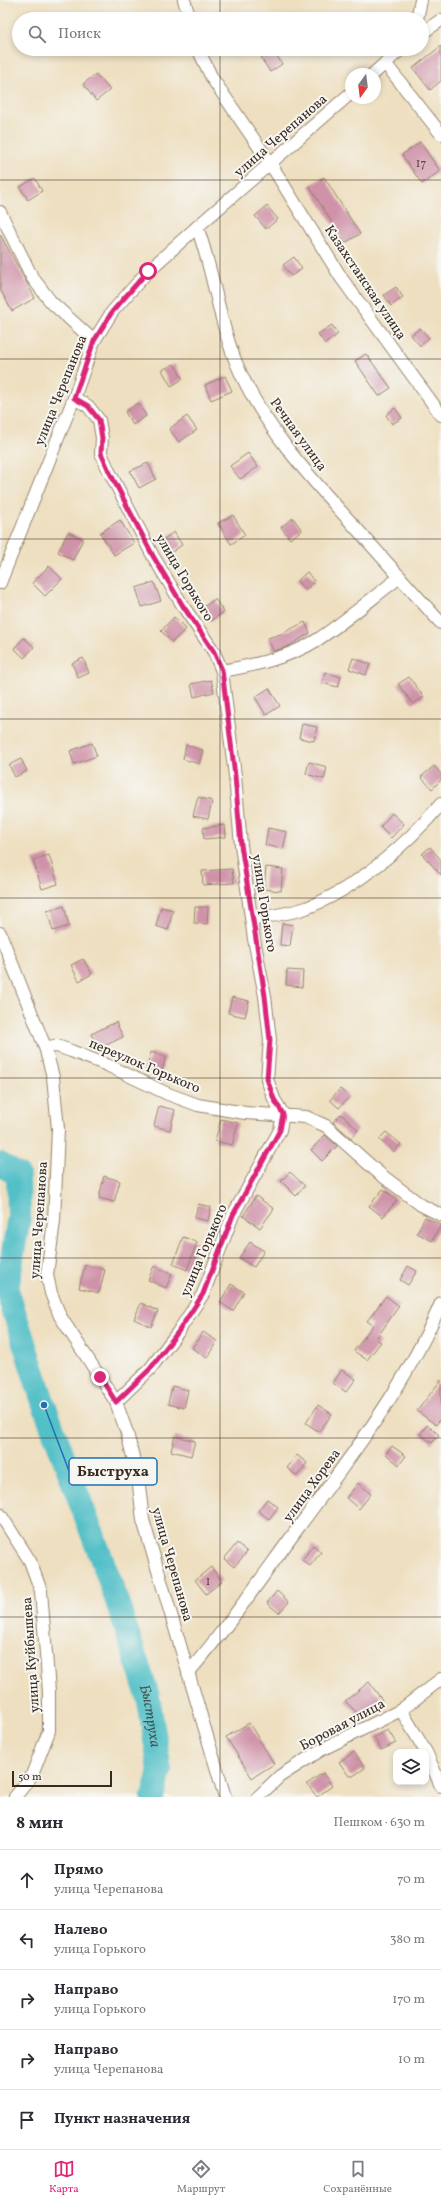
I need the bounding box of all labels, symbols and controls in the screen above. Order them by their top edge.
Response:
search box [12,12,429,56]
icon: search [26,23,48,45]
text: Поиск [58,24,101,45]
north arrow [345,68,381,104]
street label: улица Черепанова [230,90,332,182]
house number: 17 [416,156,426,172]
street label: Казахстанская улица [319,222,410,344]
route start [139,262,157,280]
street label: улица Черепанова [30,332,92,449]
street label: Речная улица [265,394,331,475]
street label: улица Горького [150,530,217,625]
street label: улица Горького [246,853,281,954]
street label: переулок Горького [86,1034,203,1098]
street label: улица Черепанова [26,1161,53,1280]
street label: улица Горького [176,1201,232,1300]
route end [91,1368,109,1386]
street label: улица Хорева [279,1445,345,1526]
callout: Быструха [69,1458,157,1485]
text: Быструха [77,1462,149,1483]
street label: улица Черепанова [146,1505,197,1624]
house number: 1 [206,1574,210,1590]
street label: улица Куйбышева [18,1596,45,1713]
water label: Быструха [133,1682,165,1749]
street label: Боровая улица [297,1695,389,1756]
map controls [393,1749,429,1785]
button: layers [393,1749,429,1785]
scale bar [12,1769,112,1788]
text: 50 m [18,1770,42,1785]
text: 8 мин [16,1812,63,1835]
text: Пешком · 630 m [334,1814,425,1832]
text: Прямо [54,1860,103,1881]
icon: ahead [16,1869,38,1891]
text: 70 m [397,1871,425,1889]
text: улица Черепанова [54,1881,164,1899]
text: Налево [54,1920,108,1941]
icon: left [16,1929,38,1951]
text: 380 m [390,1931,425,1949]
text: улица Горького [54,1941,146,1959]
text: Направо [54,1980,118,2001]
icon: right [16,1989,38,2011]
text: 170 m [392,1991,425,2009]
text: улица Горького [54,2001,146,2019]
text: Направо [54,2040,118,2061]
icon: right [16,2049,38,2071]
text: 10 m [398,2051,425,2069]
text: улица Черепанова [54,2061,164,2079]
icon: arrive [16,2109,38,2131]
text: Пункт назначения [54,2109,190,2130]
tab: Карта [49,2158,79,2197]
tab: Маршрут [177,2158,225,2197]
tab: Сохранённые [323,2158,392,2197]

